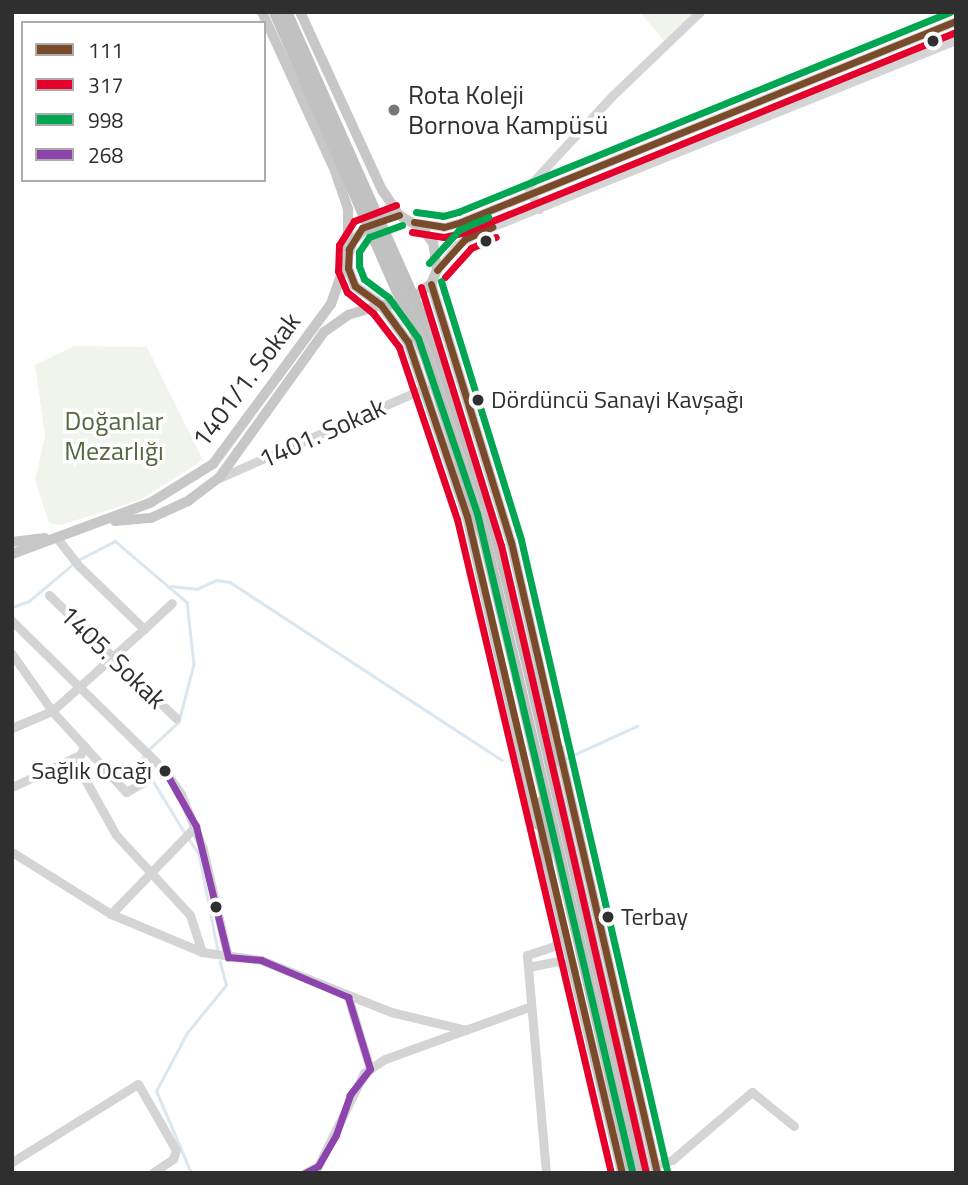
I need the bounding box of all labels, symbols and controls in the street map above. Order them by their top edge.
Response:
legend [21,21,266,182]
text: 111 [88,34,123,66]
unlabelled marker [926,34,940,48]
text: 317 [88,69,123,101]
place label: Rota Koleji Bornova Kampüsü [408,79,608,140]
marker: Rota Koleji Bornova Kampüsü [386,102,402,118]
text: 998 [88,104,123,136]
text: 268 [88,139,123,171]
unlabelled marker [479,234,493,248]
street label: 1401/1. Sokak [185,307,307,453]
place label: Dördüncü Sanayi Kavşağı [491,386,744,414]
street label: 1401. Sokak [254,391,390,475]
marker: Dördüncü Sanayi Kavşağı [471,393,485,407]
park label: Doğanlar Mezarlığı [64,405,164,466]
street label: 1405. Sokak [54,599,172,715]
place label: Sağlık Ocağı [31,757,152,785]
marker: Sağlık Ocağı [158,764,172,778]
unlabelled marker [209,900,223,914]
place label: Terbay [621,903,688,931]
marker: Terbay [601,910,615,924]

